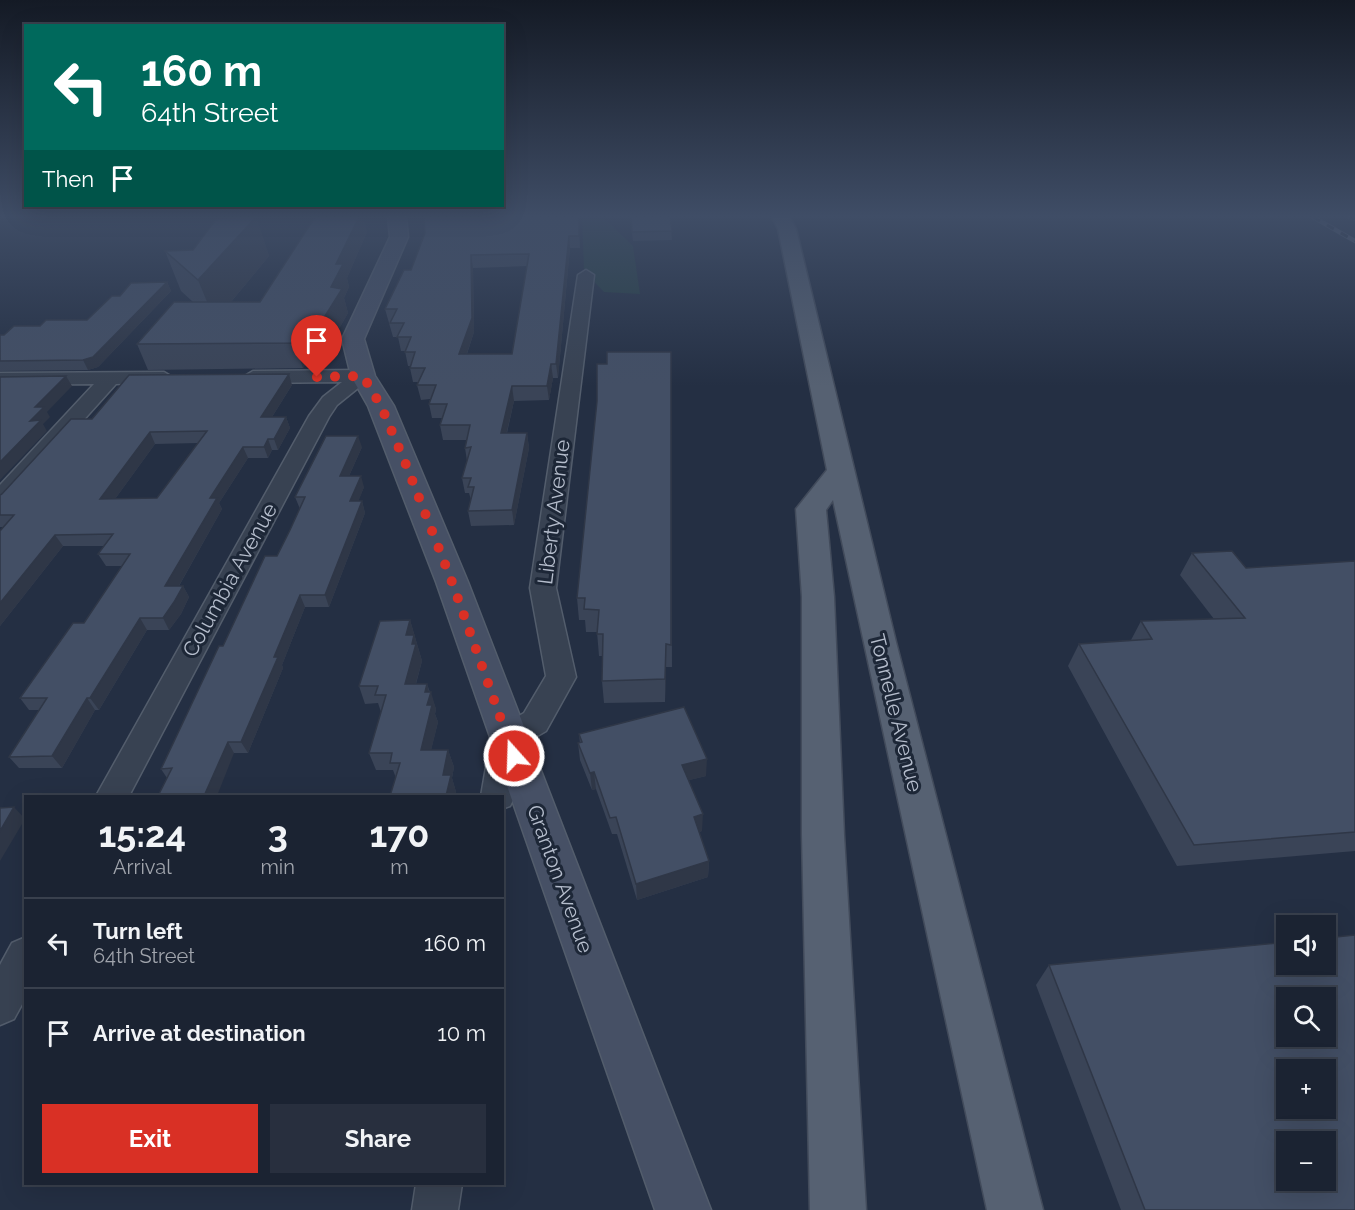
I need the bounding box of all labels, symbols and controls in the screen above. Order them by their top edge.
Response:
text: 160 m [141,47,262,96]
icon: left [42,48,120,126]
text: 64th Street [141,97,279,128]
icon: arrive [106,162,139,195]
text: Then [42,166,94,192]
pin [291,315,342,377]
icon: arrive [300,324,333,357]
street label: Liberty Avenue [532,438,575,586]
street label: Columbia Avenue [177,499,282,661]
street label: Tonnelle Avenue [865,631,928,794]
position arrow [482,724,546,788]
street label: Granton Avenue [522,801,599,956]
text: 15:24 [99,813,186,855]
text: 3 [268,813,288,855]
text: 170 [369,813,429,855]
text: Arrival [113,855,172,879]
text: min [260,855,295,879]
text: m [390,855,409,879]
map controls [1276,915,1336,1191]
button: sound [1276,915,1336,975]
text: Turn left [93,918,183,944]
icon: left [42,927,75,960]
text: 160 m [424,930,486,956]
text: 64th Street [93,944,195,968]
button: search [1276,987,1336,1047]
icon: arrive [42,1017,75,1050]
text: Arrive at destination [93,1020,306,1046]
text: 10 m [437,1020,486,1046]
button: + [1276,1059,1336,1119]
button: Exit [42,1104,258,1173]
button: Share [270,1104,486,1173]
button: − [1276,1131,1336,1191]

